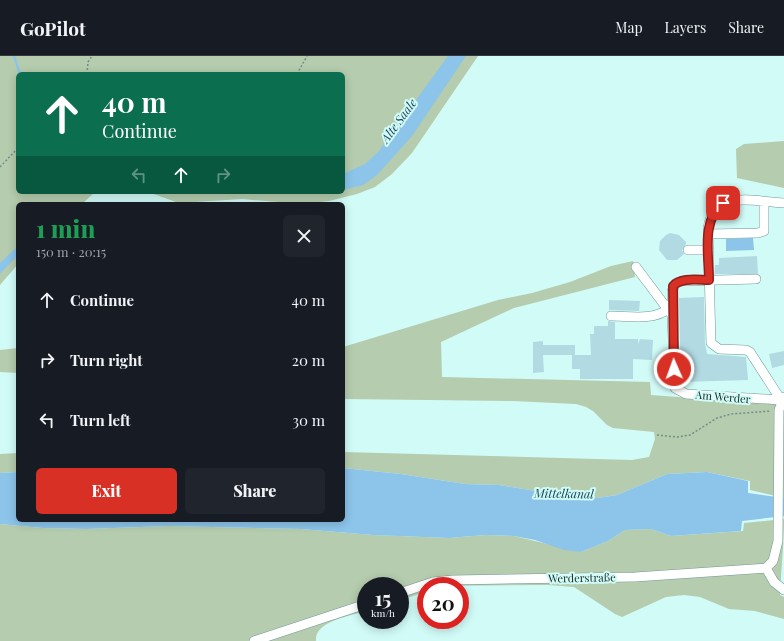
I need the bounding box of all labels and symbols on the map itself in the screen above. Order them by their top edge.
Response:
water label: Alte Saale [376,95,420,147]
pin [706,186,740,220]
position arrow [653,348,695,390]
street label: Am Werder [694,387,751,406]
water label: Mittelkanal [533,484,595,502]
street label: Werderstraße [547,569,616,586]
speed limit sign: 20 [417,577,469,629]

